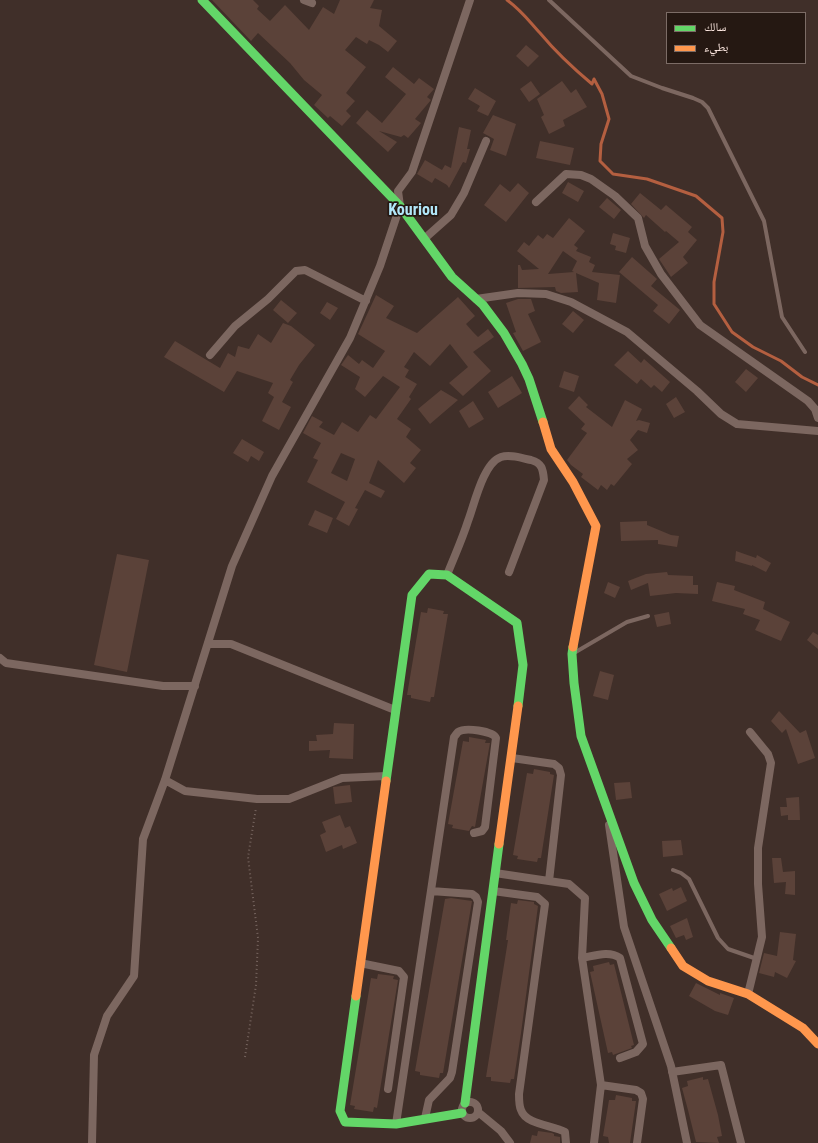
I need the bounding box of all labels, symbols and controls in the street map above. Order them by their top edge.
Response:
legend [666,12,806,64]
text: سالك [704,20,726,34]
text: بطيء [704,40,728,54]
district label: Kouriou [388,201,438,221]

